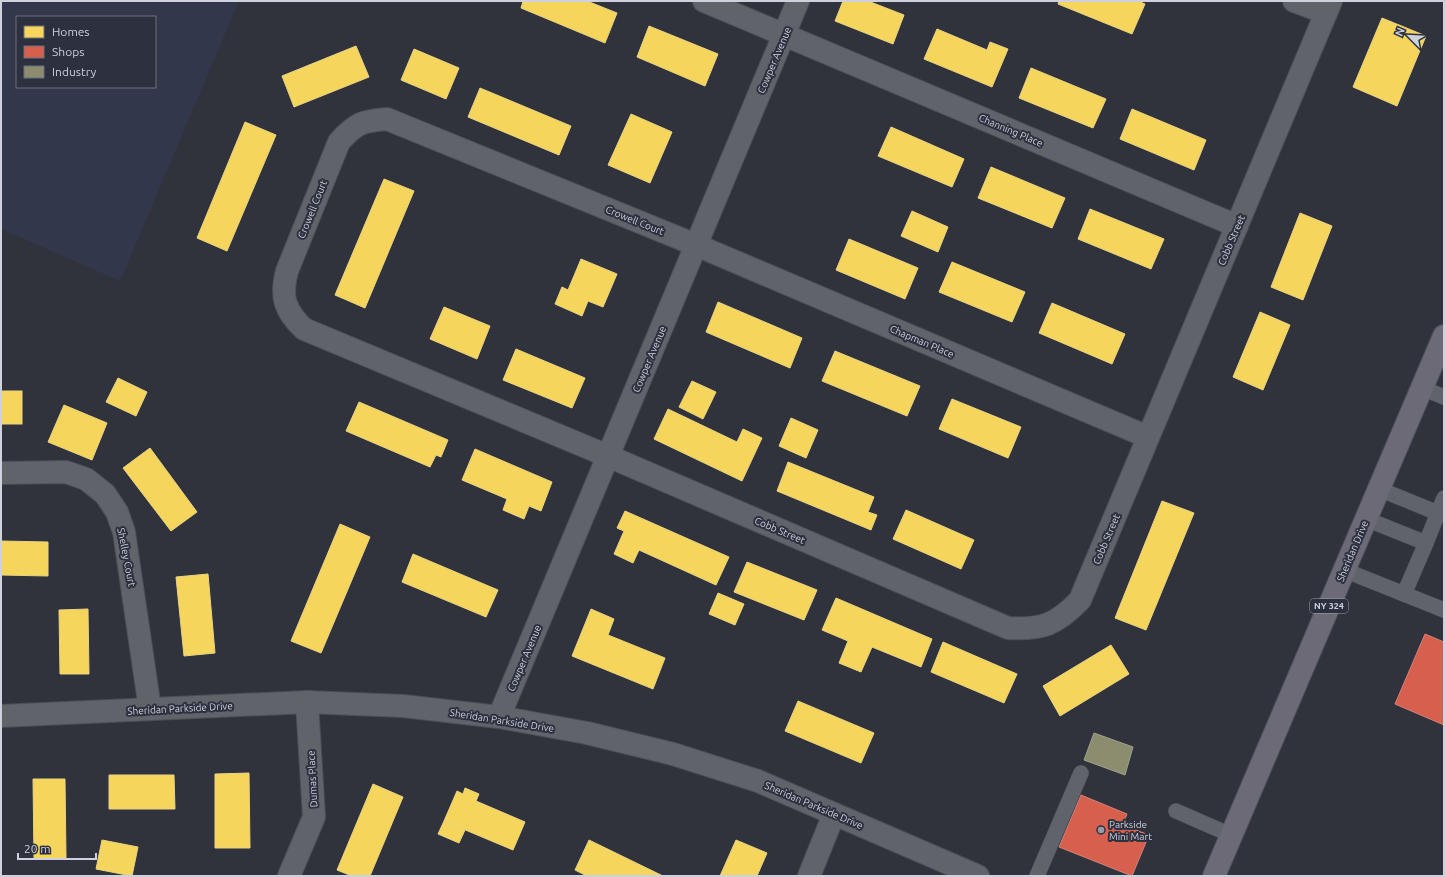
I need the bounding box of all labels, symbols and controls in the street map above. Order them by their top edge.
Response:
legend [16,16,156,88]
north arrow [1389,16,1429,56]
text: Homes [52,25,90,38]
street label: Cowper Avenue [756,25,793,95]
text: N [1393,26,1407,38]
text: Shops [52,45,84,58]
text: Industry [52,65,97,78]
street label: Channing Place [977,112,1044,149]
street label: Crowell Court [296,178,329,240]
street label: Crowell Court [604,204,666,237]
street label: Cobb Street [1216,213,1247,267]
street label: Chapman Place [888,323,955,360]
street label: Cowper Avenue [631,324,668,394]
street label: Cobb Street [1091,512,1122,566]
street label: Cobb Street [753,515,807,546]
street label: Sheridan Drive [1335,519,1370,583]
street label: Shelley Court [115,527,138,588]
road number: NY 324 [1310,599,1348,613]
street label: Cowper Avenue [506,623,543,693]
street label: Sheridan Parkside Drive [127,700,233,717]
street label: Sheridan Parkside Drive [449,707,555,734]
street label: Dumas Place [306,750,319,808]
street label: Sheridan Parkside Drive [763,780,865,831]
place label: Parkside Mini Mart [1109,819,1152,842]
marker: Parkside Mini Mart [1096,825,1106,835]
scale bar [18,835,96,861]
text: 20 m [24,842,51,855]

